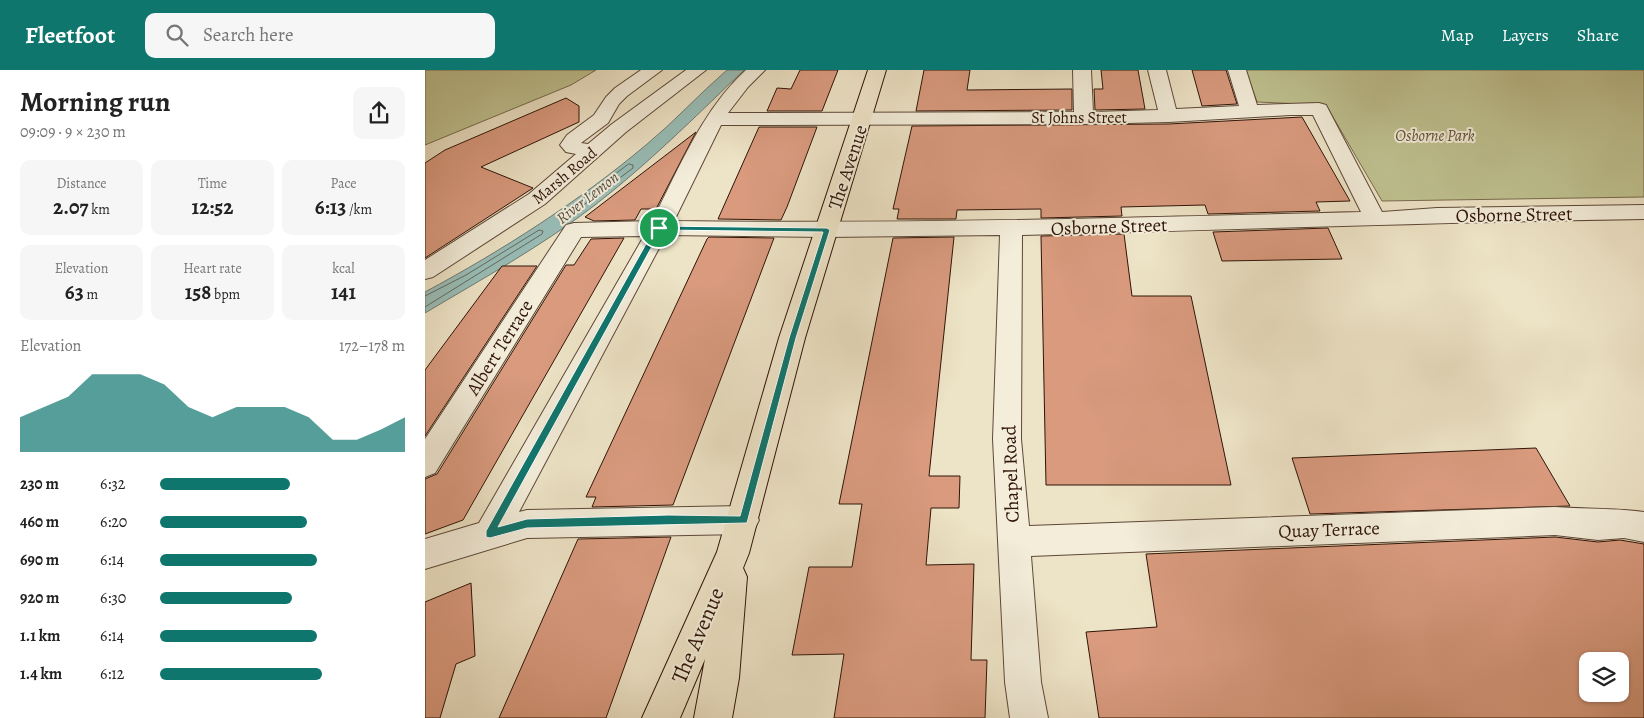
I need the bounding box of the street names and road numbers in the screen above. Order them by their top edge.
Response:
street label: St Johns Street [1031,107,1127,129]
street label: The Avenue [822,122,874,213]
street label: Marsh Road [528,142,602,209]
street label: Osborne Street [1456,201,1573,229]
street label: Osborne Street [1050,212,1168,242]
street label: Albert Terrace [460,295,540,401]
street label: Chapel Road [996,424,1026,523]
street label: Quay Terrace [1278,515,1380,545]
street label: The Avenue [664,583,732,688]

